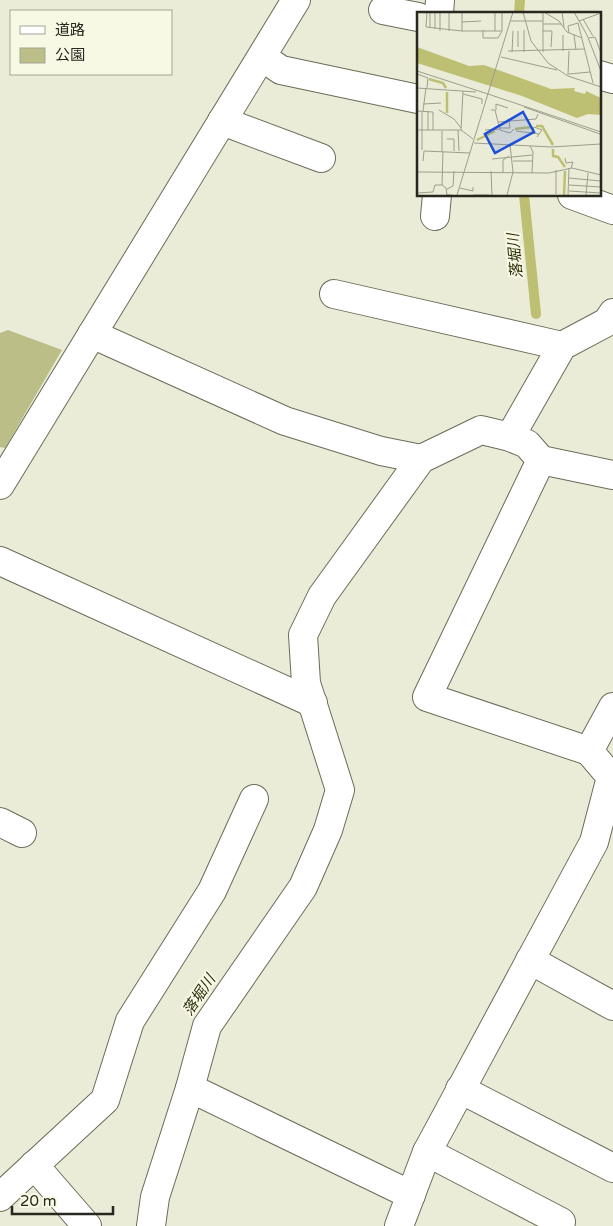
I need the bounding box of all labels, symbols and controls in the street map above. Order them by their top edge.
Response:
legend [10,10,172,75]
inset map [417,12,600,196]
text: 道路 [55,21,85,39]
text: 公園 [55,46,85,64]
water label: 落堀川 [504,231,526,279]
water label: 落堀川 [179,970,220,1019]
scale bar [12,1184,114,1216]
text: 20 m [20,1192,57,1210]

